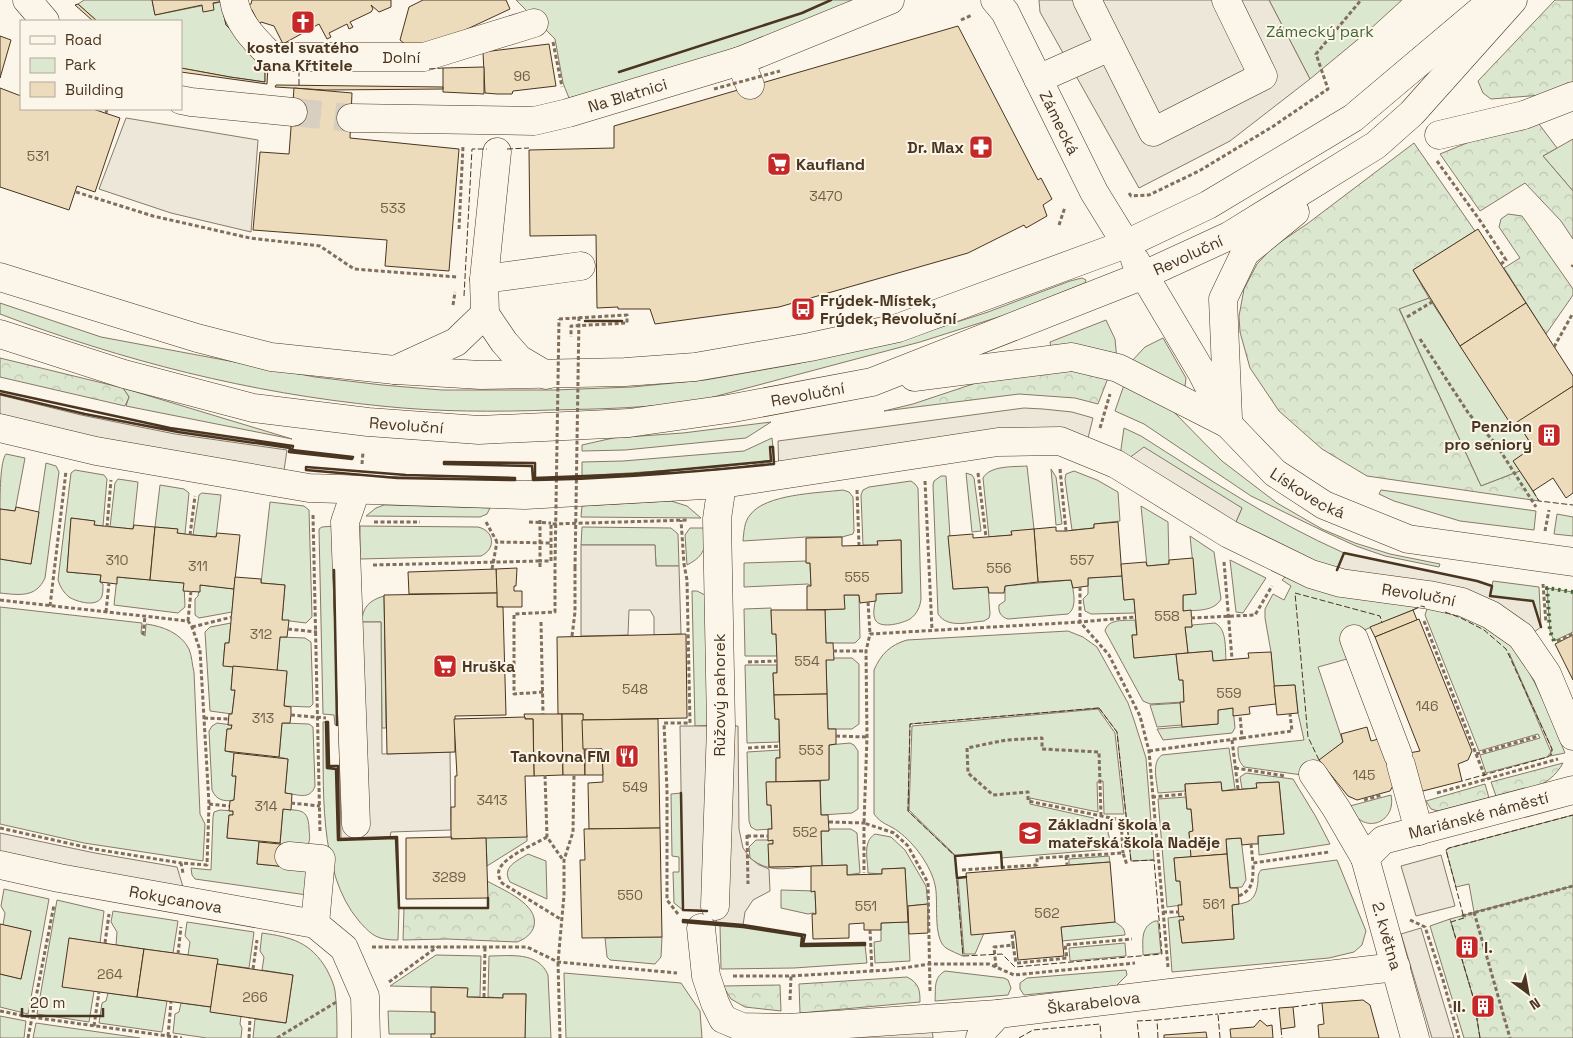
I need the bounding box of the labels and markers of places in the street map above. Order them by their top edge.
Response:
church icon: kostel svatého Jana Křtitele [290,9,316,35]
place label: kostel svatého Jana Křtitele [247,37,359,76]
pharmacy icon: Dr. Max [968,134,994,160]
place label: Dr. Max [907,137,965,158]
supermarket icon: Kaufland [766,151,792,177]
place label: Kaufland [796,154,865,175]
place label: Frýdek-Místek, Frýdek, Revoluční [820,290,957,329]
bus stop icon: Frýdek-Místek, Frýdek, Revoluční [790,296,816,322]
place label: Penzion pro seniory [1444,416,1532,455]
building icon: Penzion pro seniory [1536,422,1562,448]
supermarket icon: Hruška [432,653,458,679]
place label: Hruška [462,656,515,677]
restaurant icon: Tankovna FM [614,743,640,769]
place label: Tankovna FM [510,746,610,767]
place label: Základní škola a mateřská škola Naděje [1048,814,1220,853]
school or university icon: Základní škola a mateřská škola Naděje [1017,820,1043,846]
building icon: I. [1454,934,1480,960]
place label: I. [1484,937,1493,958]
building icon: II. [1470,993,1496,1019]
place label: II. [1453,996,1466,1017]

